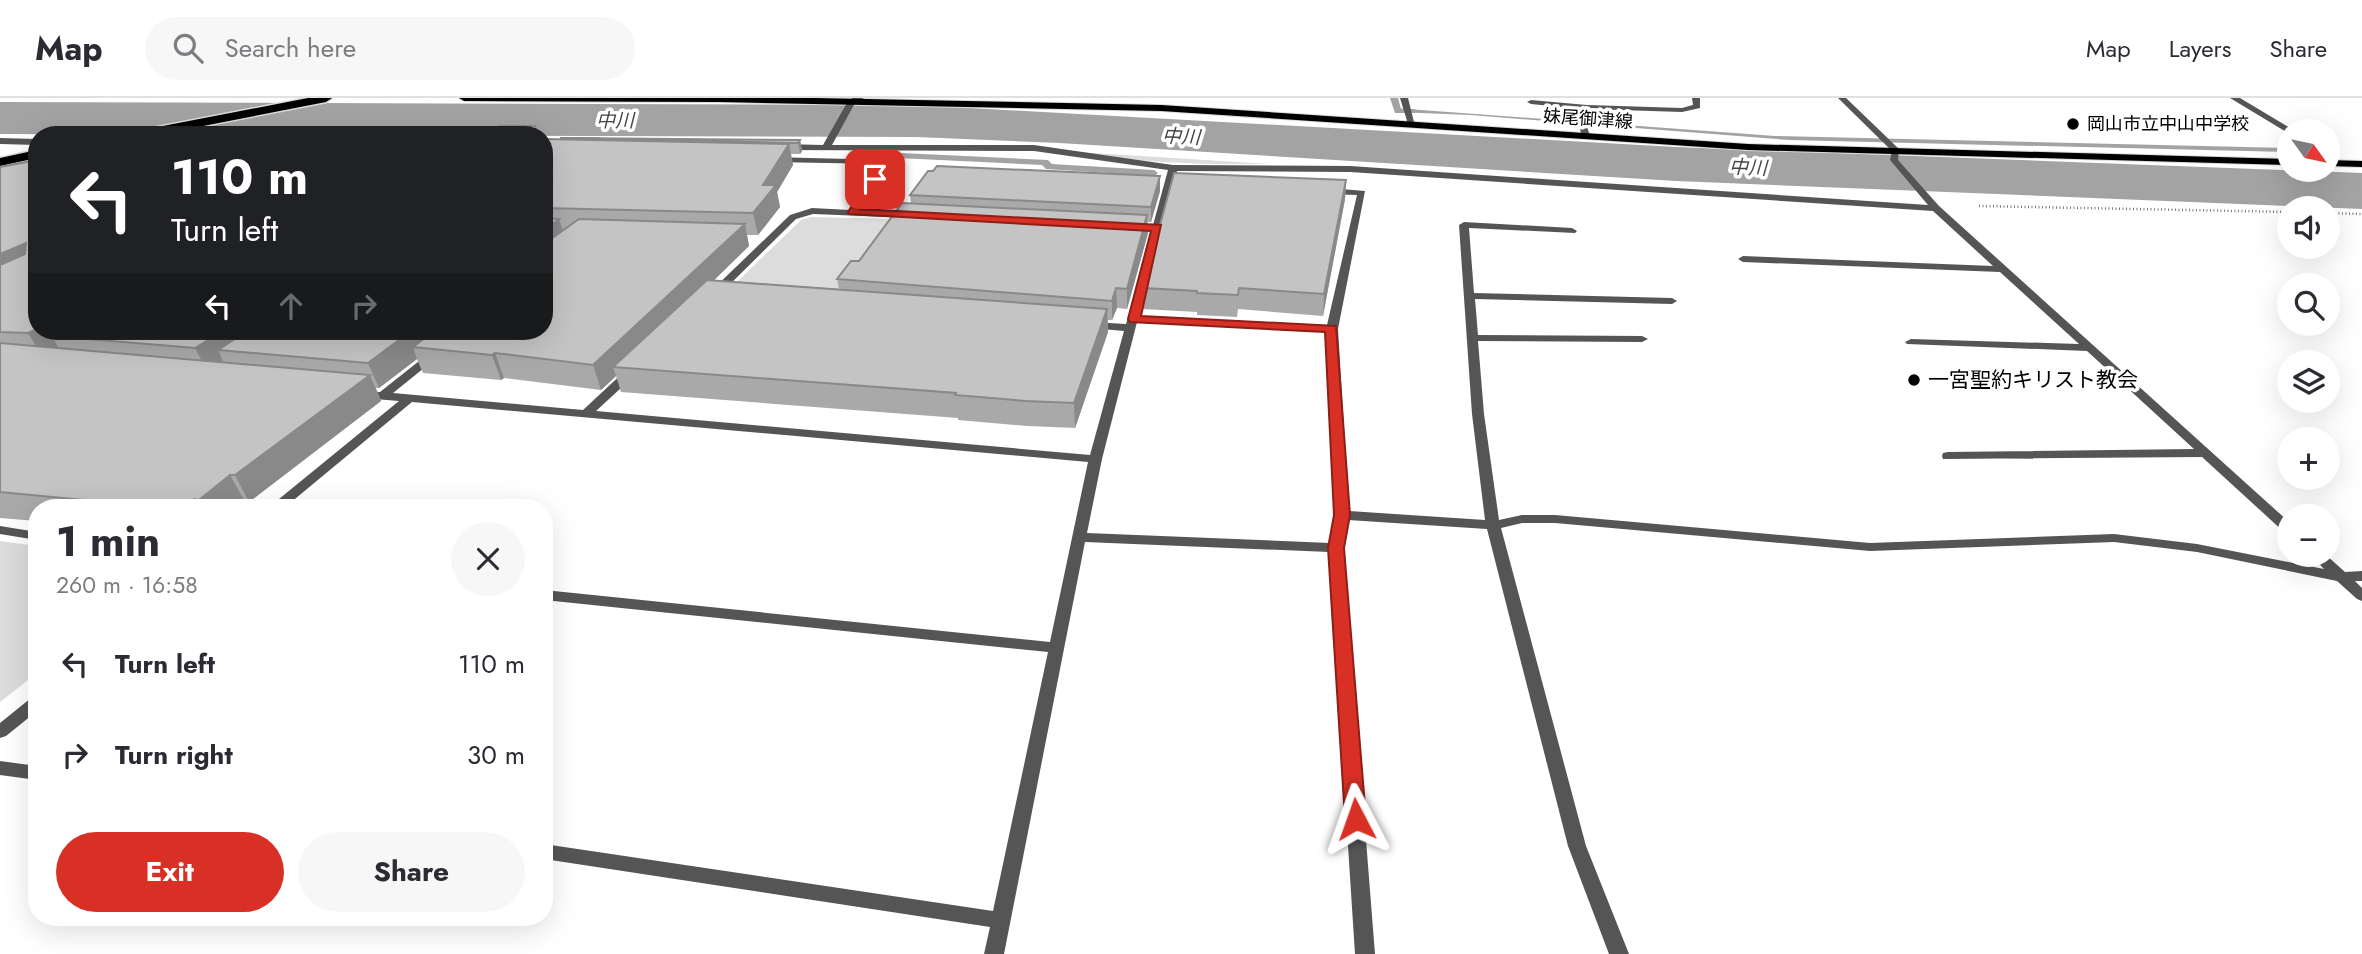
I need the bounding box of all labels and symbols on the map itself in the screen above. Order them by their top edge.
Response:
street label: 妹尾御津線 [1542,103,1634,135]
water label: 中川 [596,107,636,134]
place label: 岡山市立中山中学校 [2087,111,2249,137]
marker: 岡山市立中山中学校 [2065,116,2081,132]
north arrow [2277,119,2340,182]
water label: 中川 [1161,122,1203,151]
pin [845,149,905,209]
water label: 中川 [1729,153,1769,182]
place label: 一宮聖約キリスト教会 [1928,365,2138,395]
marker: 一宮聖約キリスト教会 [1906,372,1922,388]
position arrow [1319,782,1393,856]

